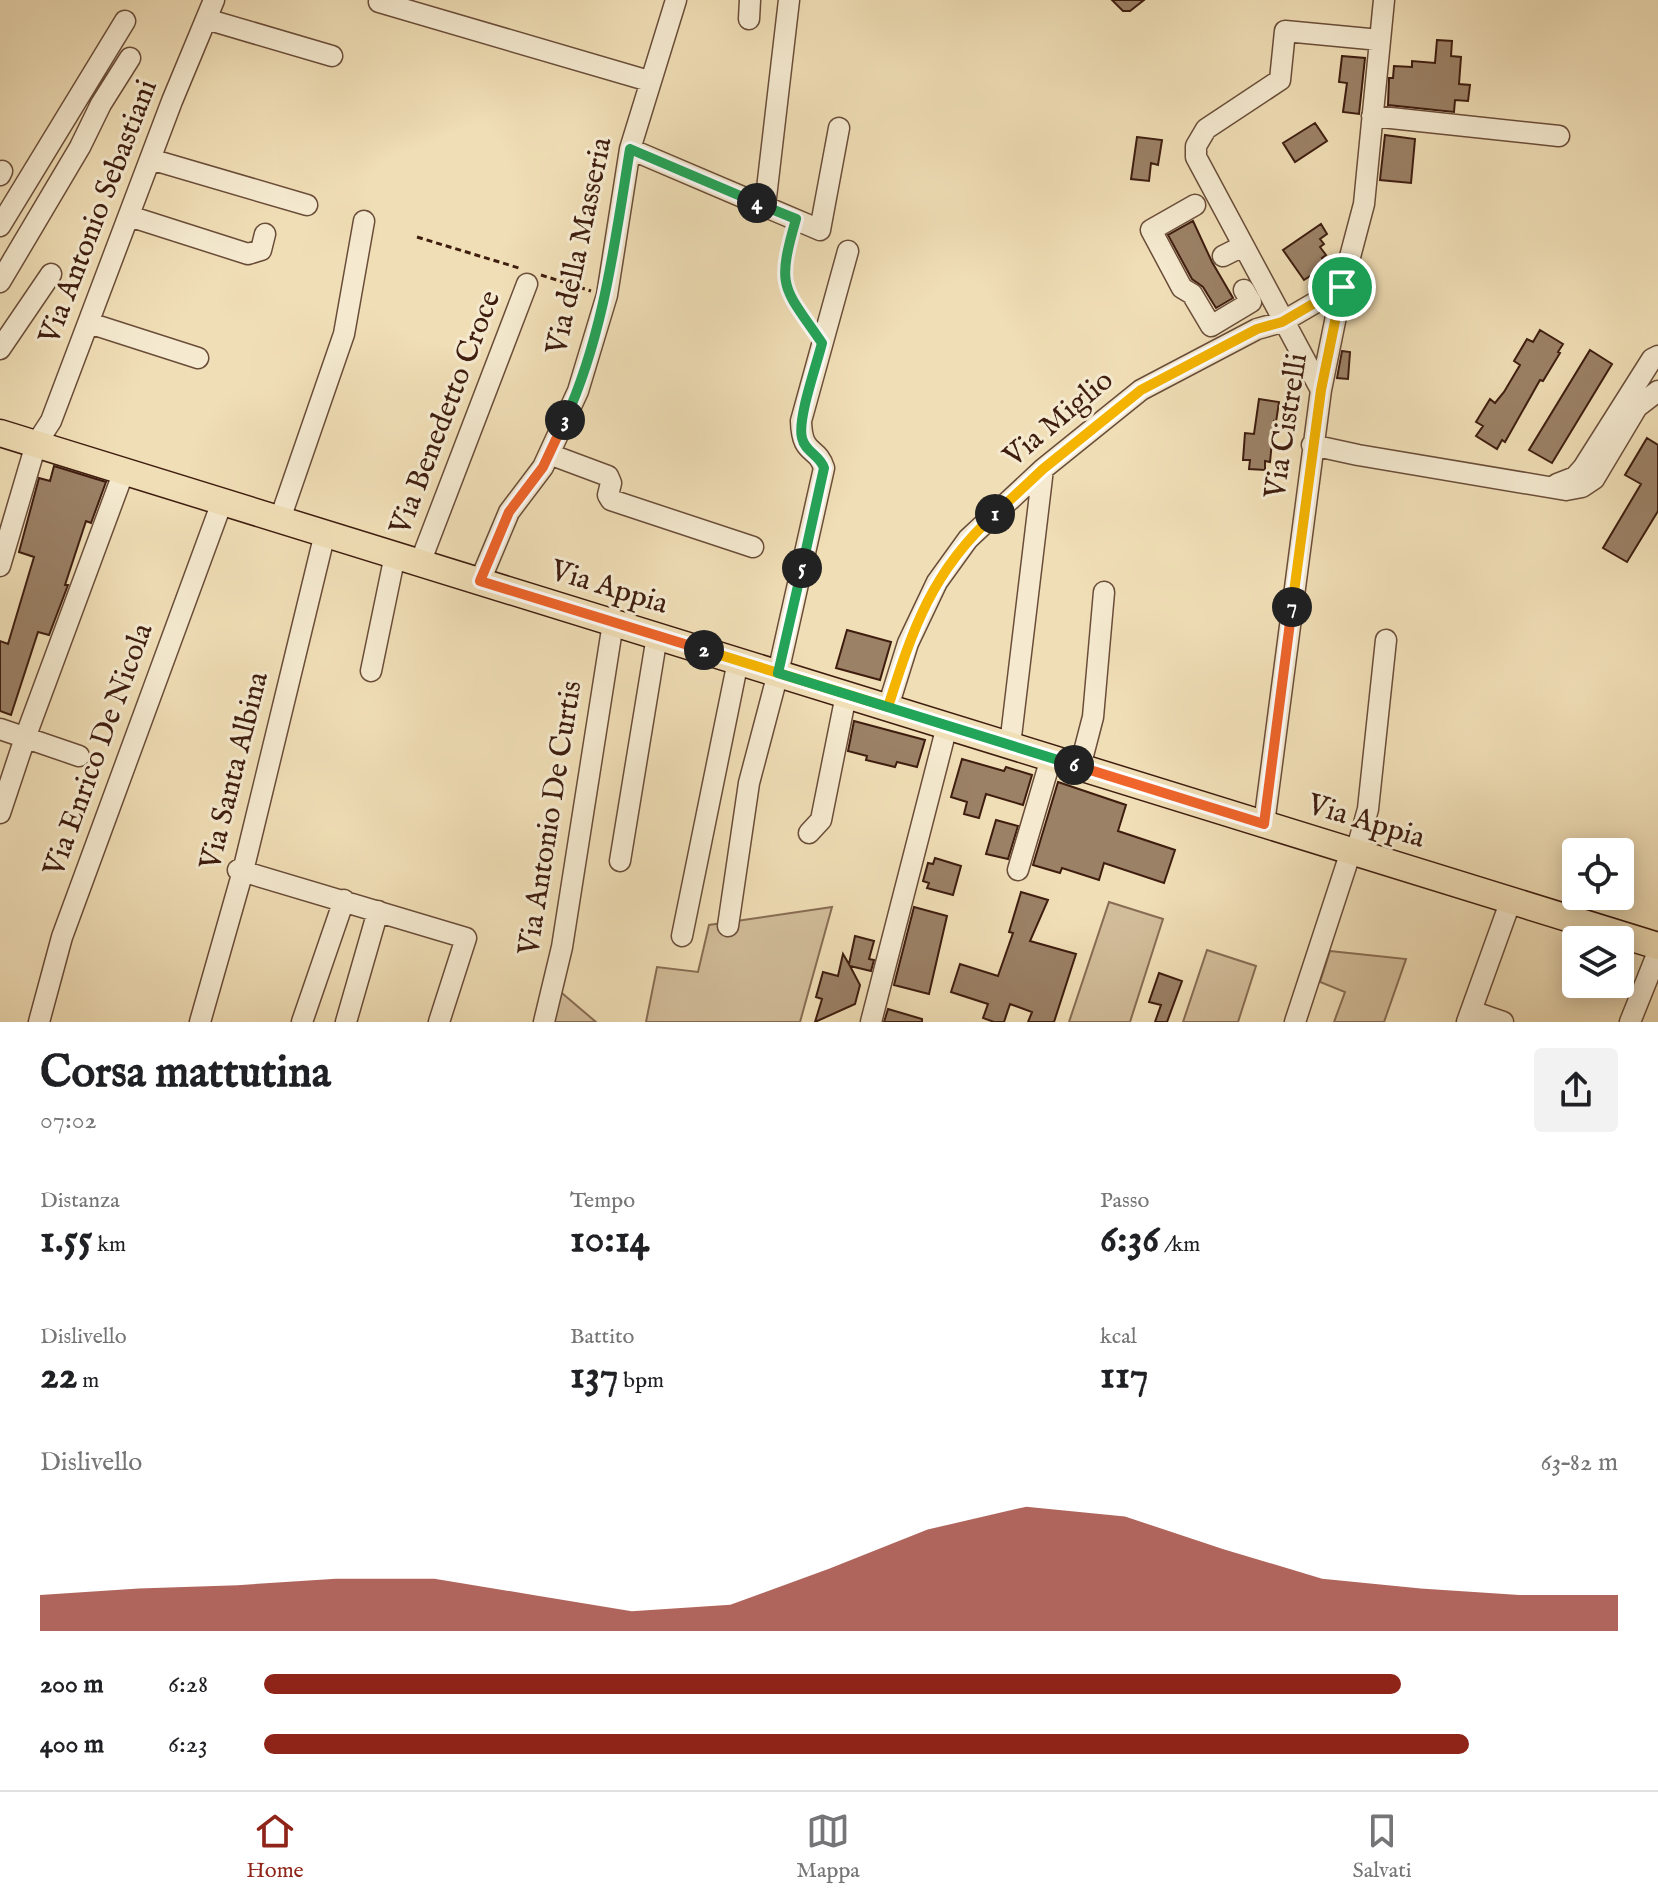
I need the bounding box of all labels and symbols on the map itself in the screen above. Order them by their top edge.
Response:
street label: Via Antonio Sebastiani [31,74,167,351]
street label: Via della Masseria [538,134,622,359]
pin: 4 [737,183,777,223]
pin [1308,253,1376,321]
street label: Via Benedetto Croce [382,285,510,541]
street label: Via Cistrelli [1257,351,1317,502]
street label: Via Miglio [995,362,1122,477]
pin: 3 [545,400,585,440]
pin: 1 [975,494,1015,534]
pin: 5 [782,548,822,588]
street label: Via Appia [545,552,672,624]
pin: 7 [1272,587,1312,627]
street label: Via Enrico De Nicola [35,618,162,883]
pin: 2 [684,630,724,670]
street label: Via Santa Albina [192,668,278,875]
street label: Via Antonio De Curtis [510,678,591,959]
pin: 6 [1054,745,1094,785]
street label: Via Appia [1302,786,1429,858]

